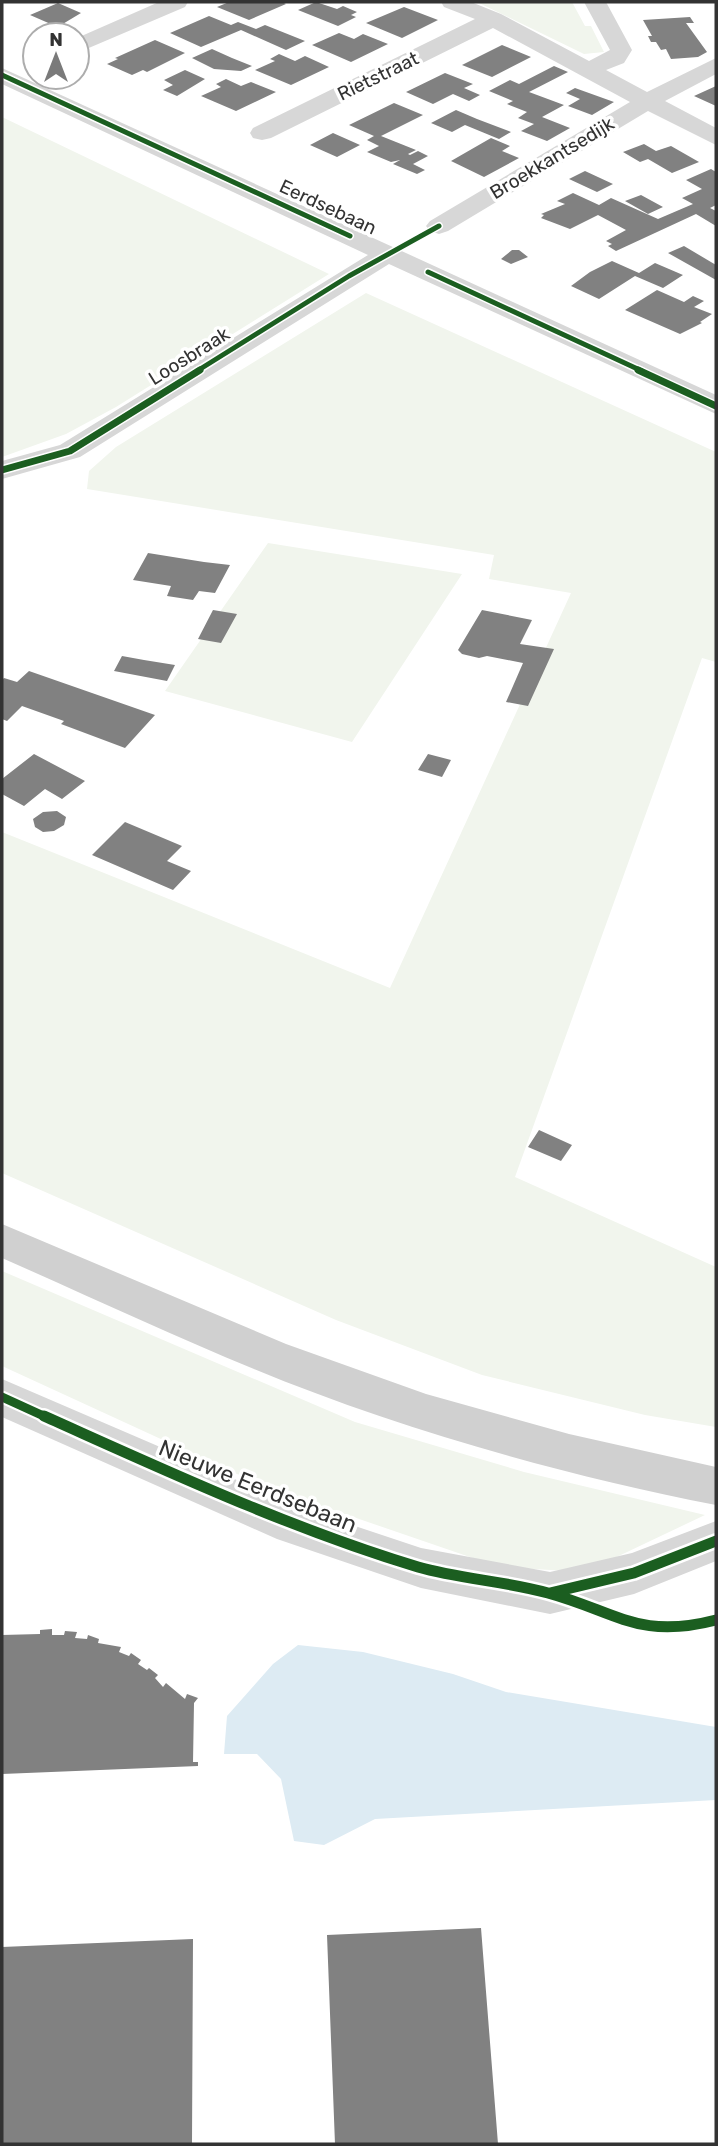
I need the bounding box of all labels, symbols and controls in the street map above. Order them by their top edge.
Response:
north arrow [21,21,91,91]
text: N [49,28,63,51]
street label: Rietstraat [334,46,423,106]
street label: Broekkantsedijk [486,112,618,204]
street label: Eerdsebaan [276,174,380,240]
street label: Loosbraak [144,322,234,390]
street label: Nieuwe Eerdsebaan [155,1433,361,1539]

